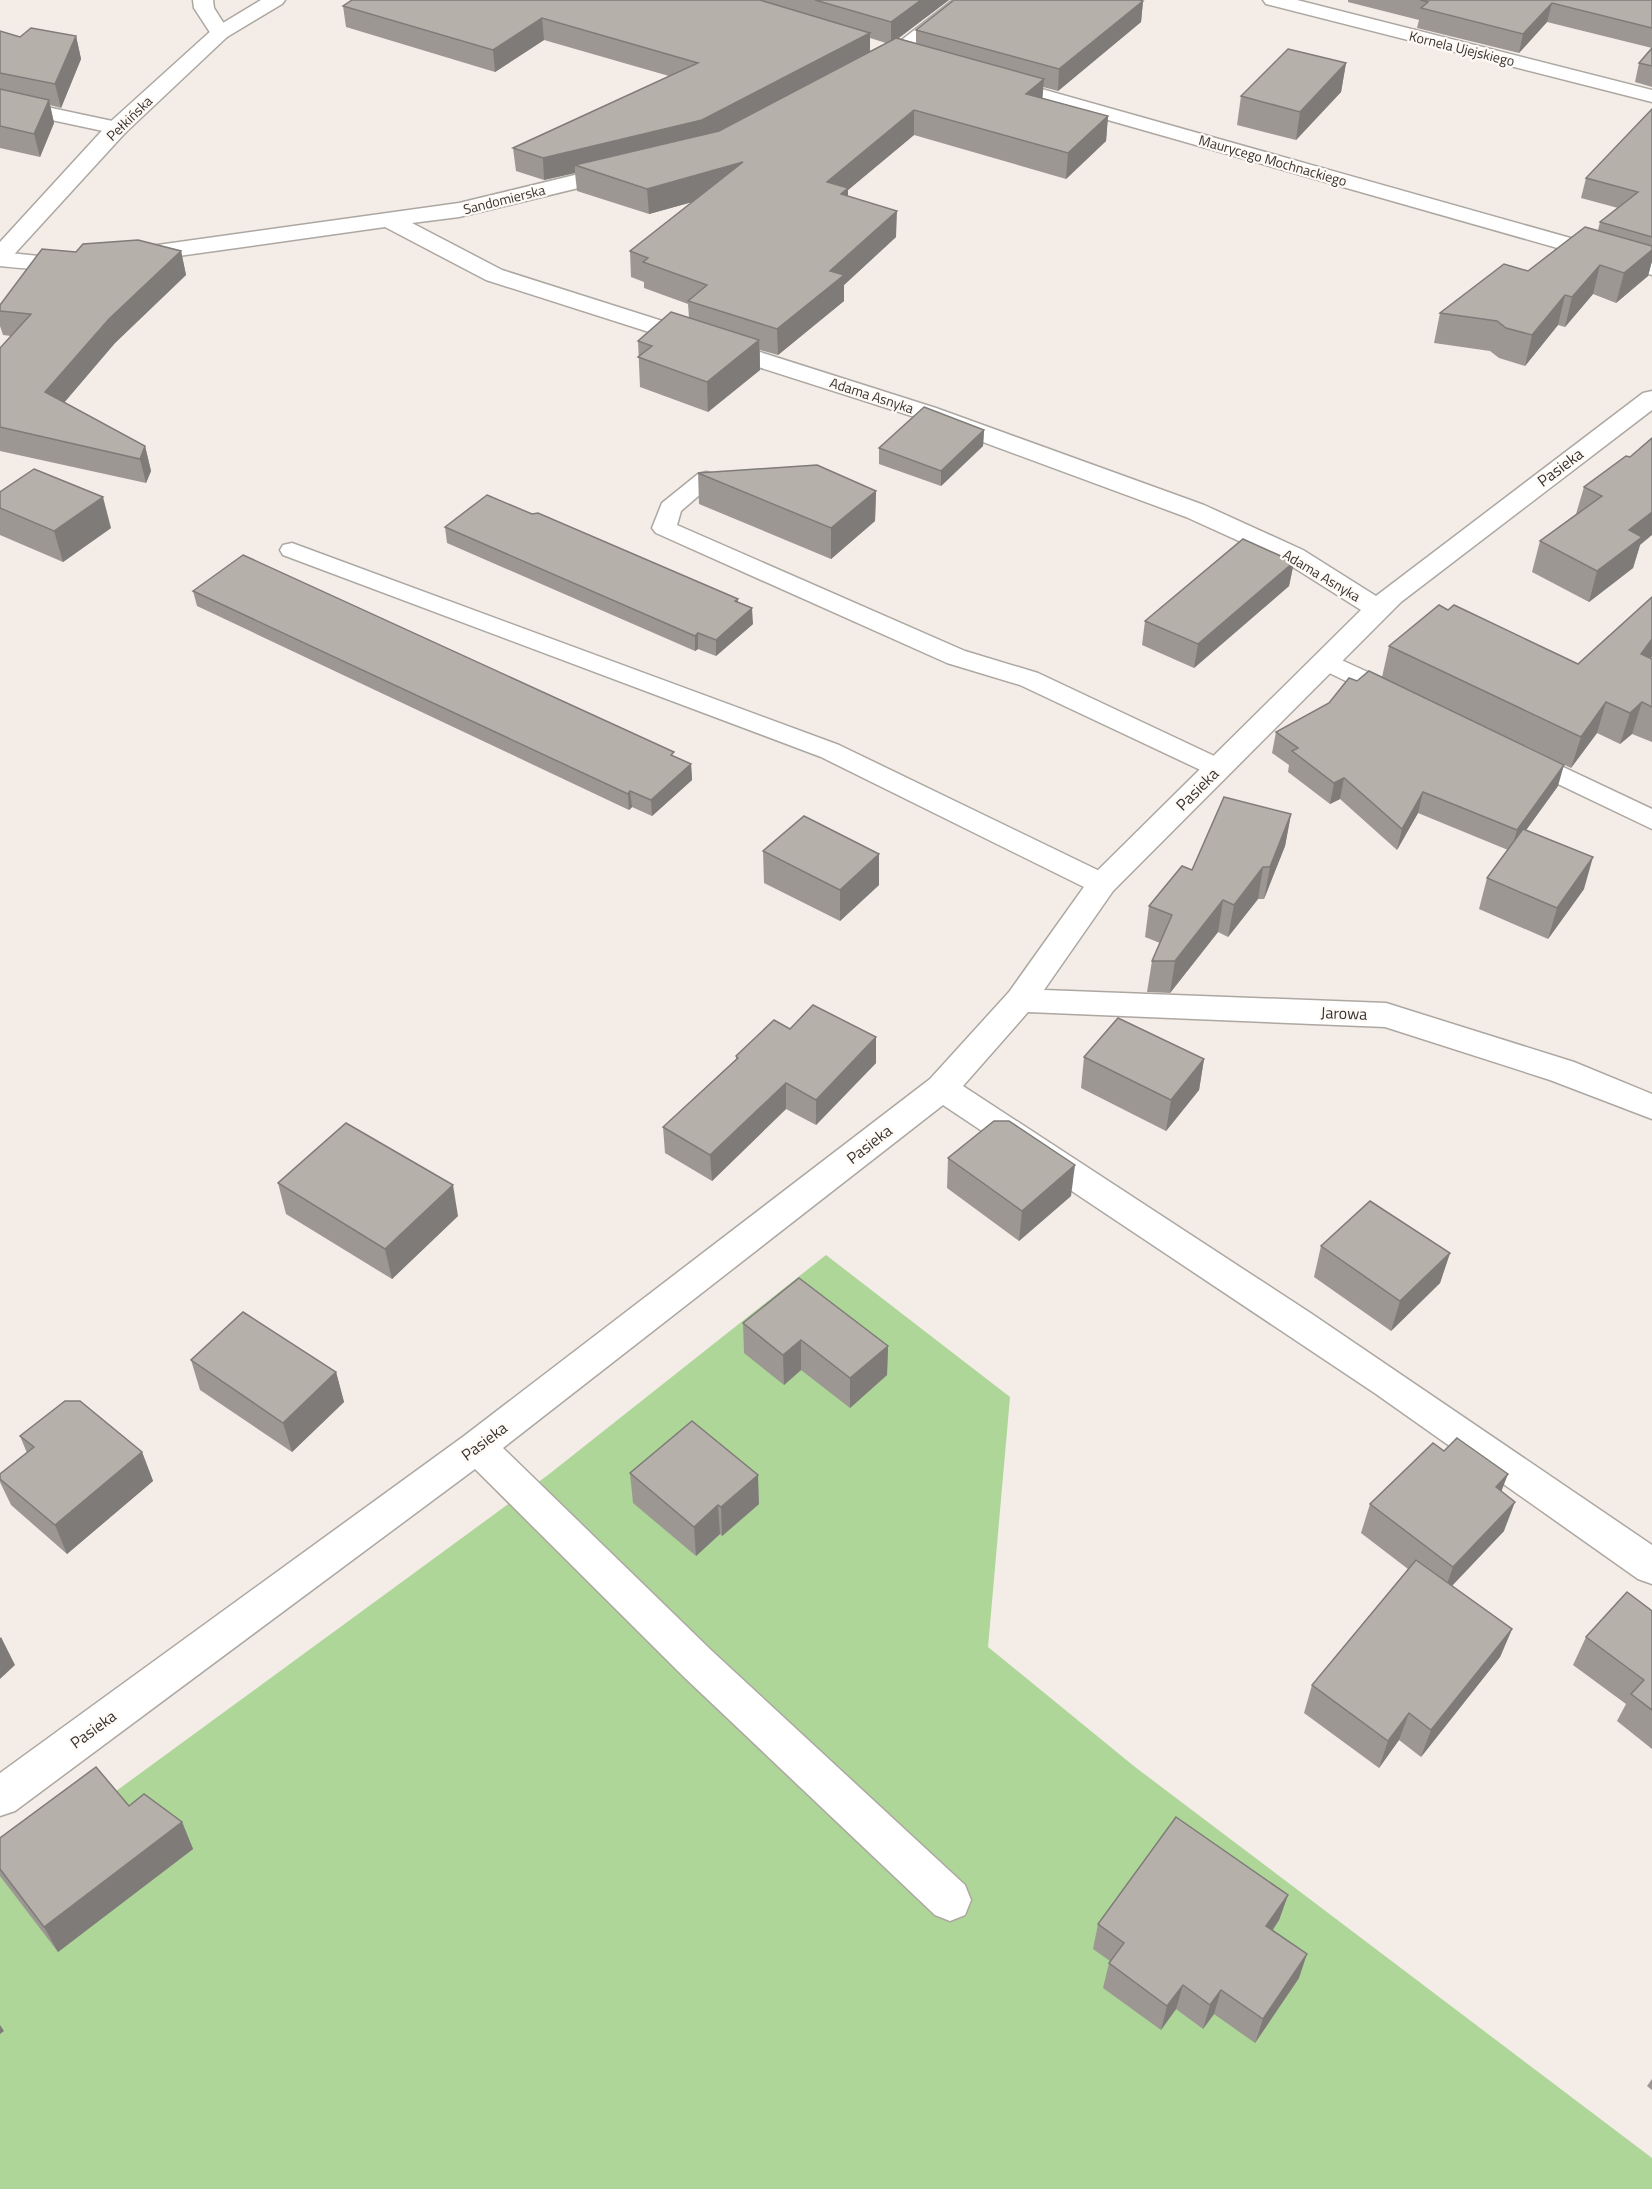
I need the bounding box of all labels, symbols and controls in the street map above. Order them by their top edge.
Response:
street label: Kornela Ujejskiego [1407,25,1517,71]
street label: Pełkińska [101,91,157,145]
street label: Maurycego Mochnackiego [1196,129,1350,191]
street label: Sandomierska [461,179,547,219]
street label: Adama Asnyka [827,372,917,418]
street label: Pasieka [1532,442,1588,492]
street label: Adama Asnyka [1279,544,1365,606]
street label: Pasieka [1170,762,1224,816]
street label: Jarowa [1320,1000,1368,1026]
street label: Pasieka [841,1119,897,1169]
street label: Pasieka [456,1416,512,1466]
street label: Pasieka [65,1704,121,1754]

